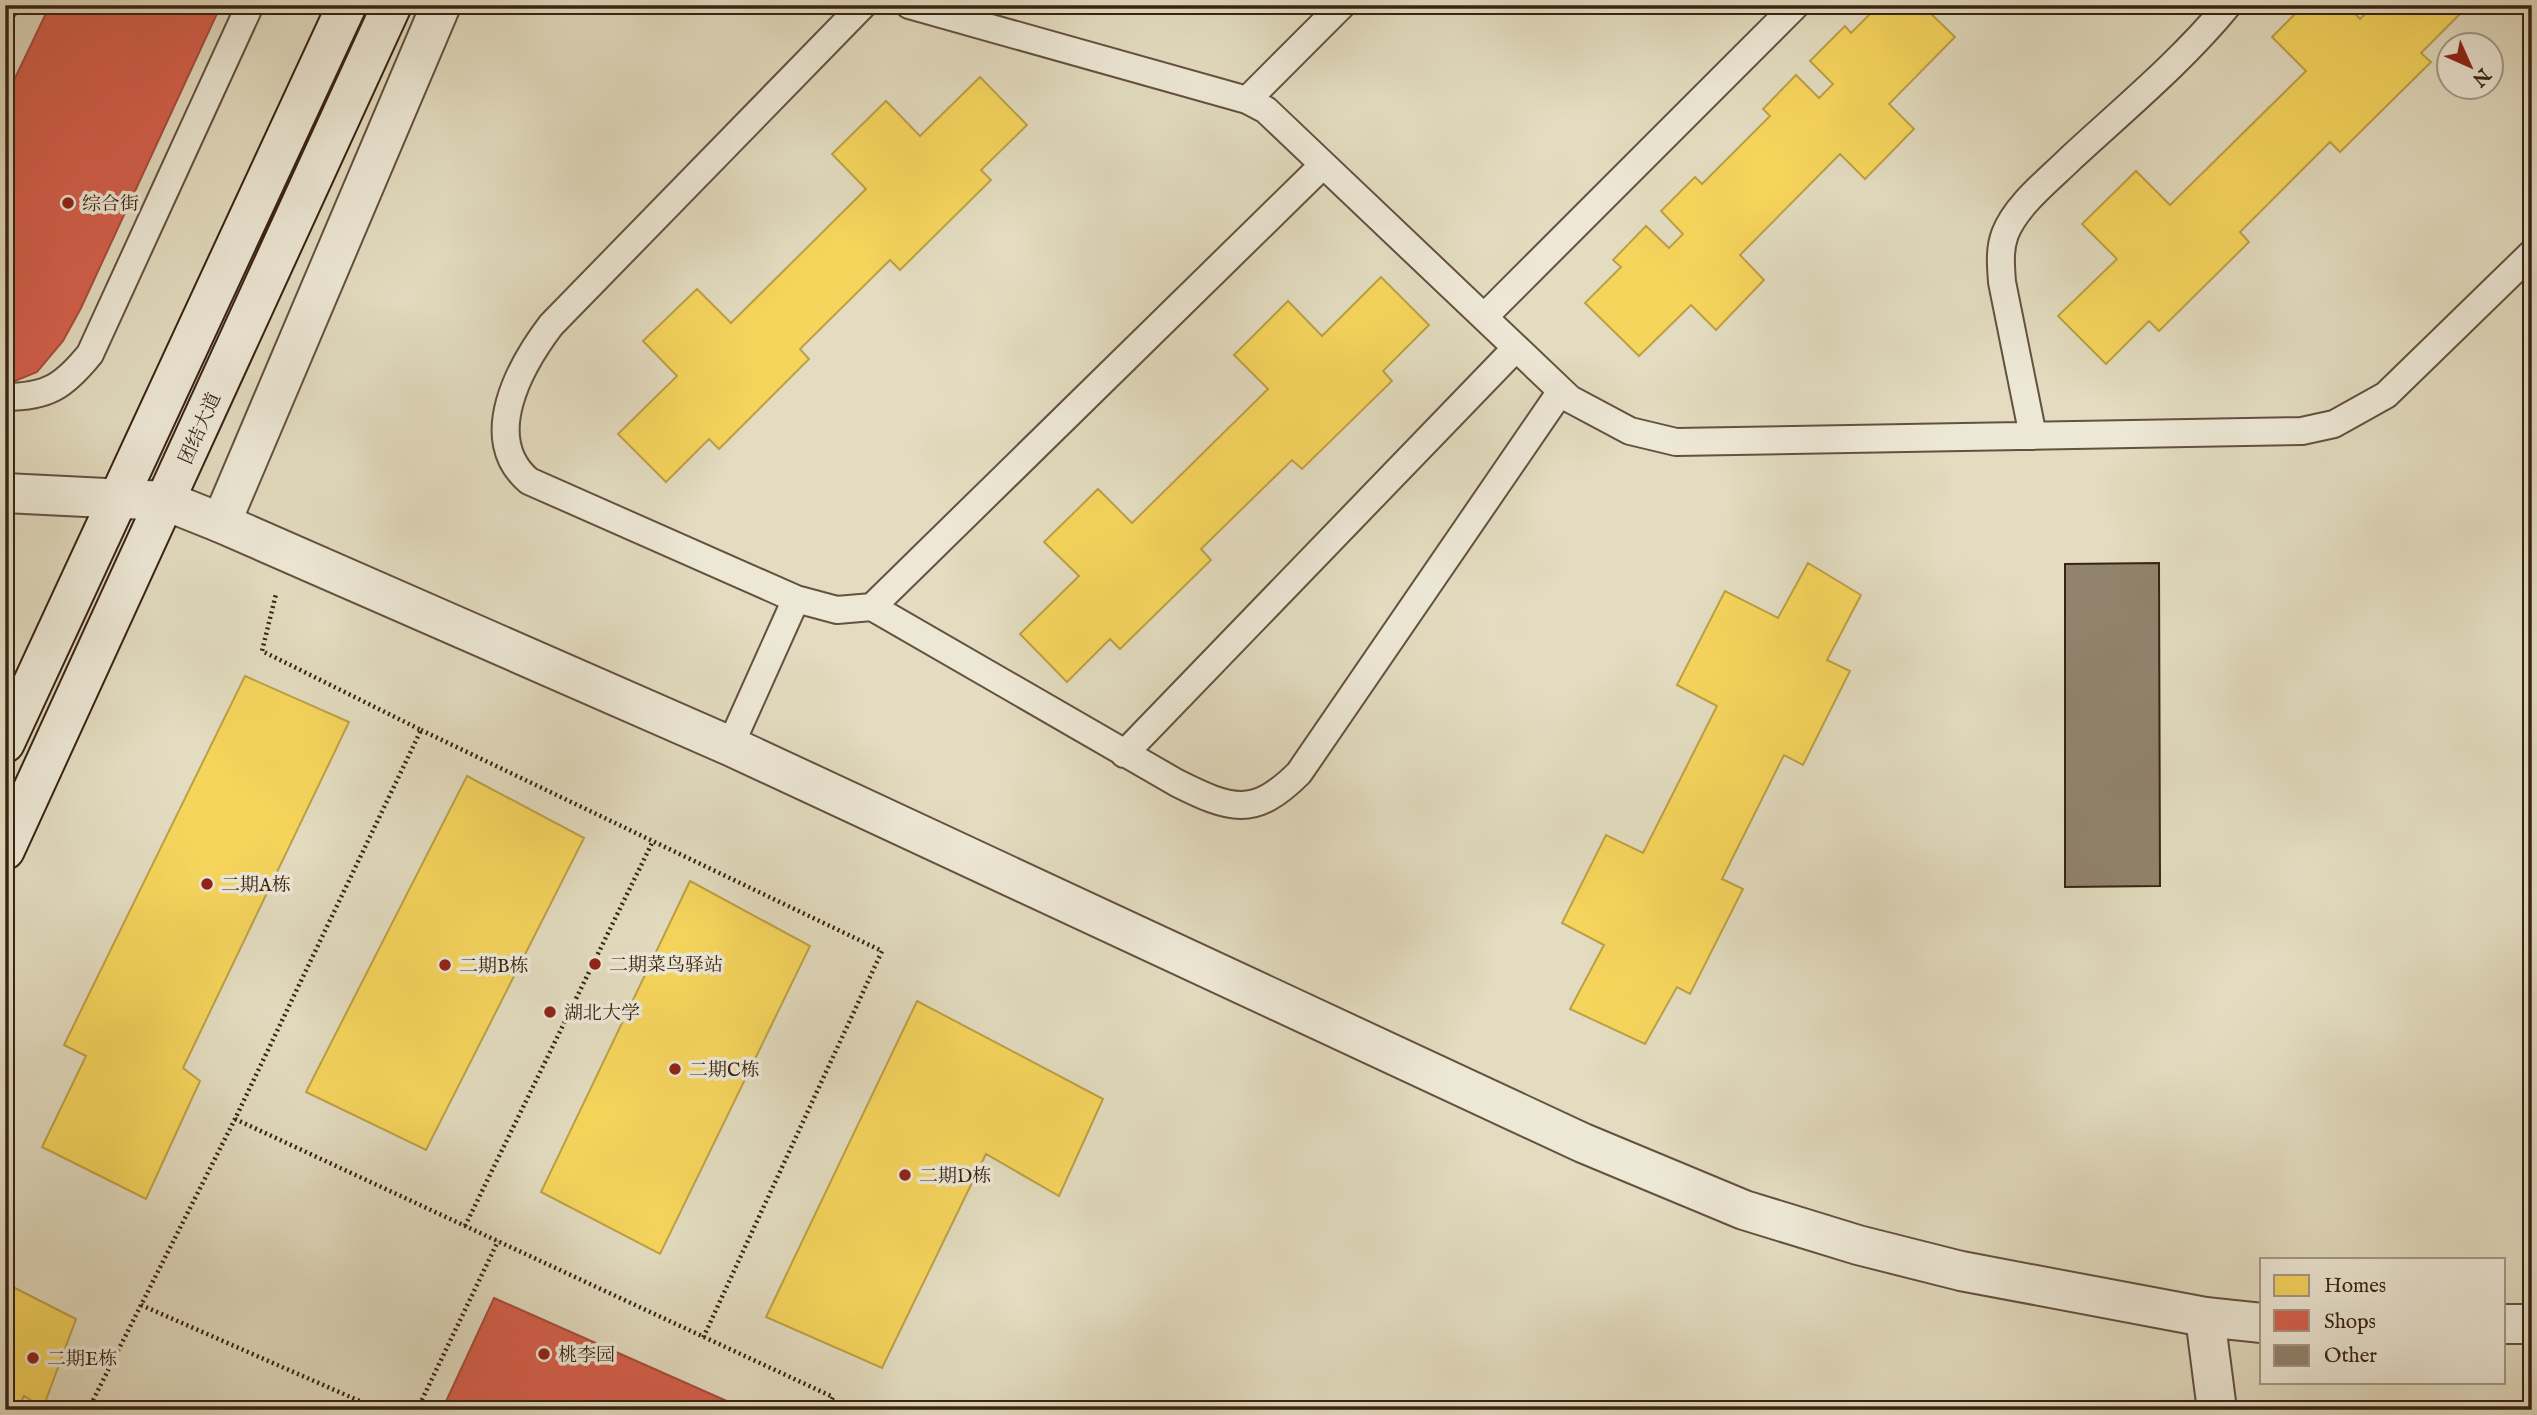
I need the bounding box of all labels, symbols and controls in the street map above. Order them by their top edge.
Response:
north arrow [2436,32,2506,102]
text: N [2466,62,2496,91]
place label: 综合街 [82,193,139,217]
marker: 综合街 [60,195,76,211]
street label: 团结大道 [174,389,227,468]
place label: 二期A栋 [221,874,291,898]
marker: 二期A栋 [199,876,215,892]
place label: 二期菜鸟驿站 [609,954,723,978]
place label: 二期B栋 [459,955,529,979]
marker: 二期菜鸟驿站 [587,956,603,972]
marker: 二期B栋 [437,957,453,973]
place label: 湖北大学 [564,1002,640,1026]
marker: 湖北大学 [542,1004,558,1020]
place label: 二期C栋 [689,1059,760,1083]
marker: 二期C栋 [667,1061,683,1077]
place label: 二期D栋 [919,1165,991,1189]
marker: 二期D栋 [897,1167,913,1183]
legend [2260,1258,2506,1384]
text: Homes [2324,1273,2386,1300]
text: Shops [2324,1309,2376,1336]
text: Other [2324,1343,2377,1370]
place label: 桃李园 [558,1344,615,1368]
marker: 桃李园 [536,1346,552,1362]
place label: 二期E栋 [47,1348,117,1372]
marker: 二期E栋 [25,1350,41,1366]

